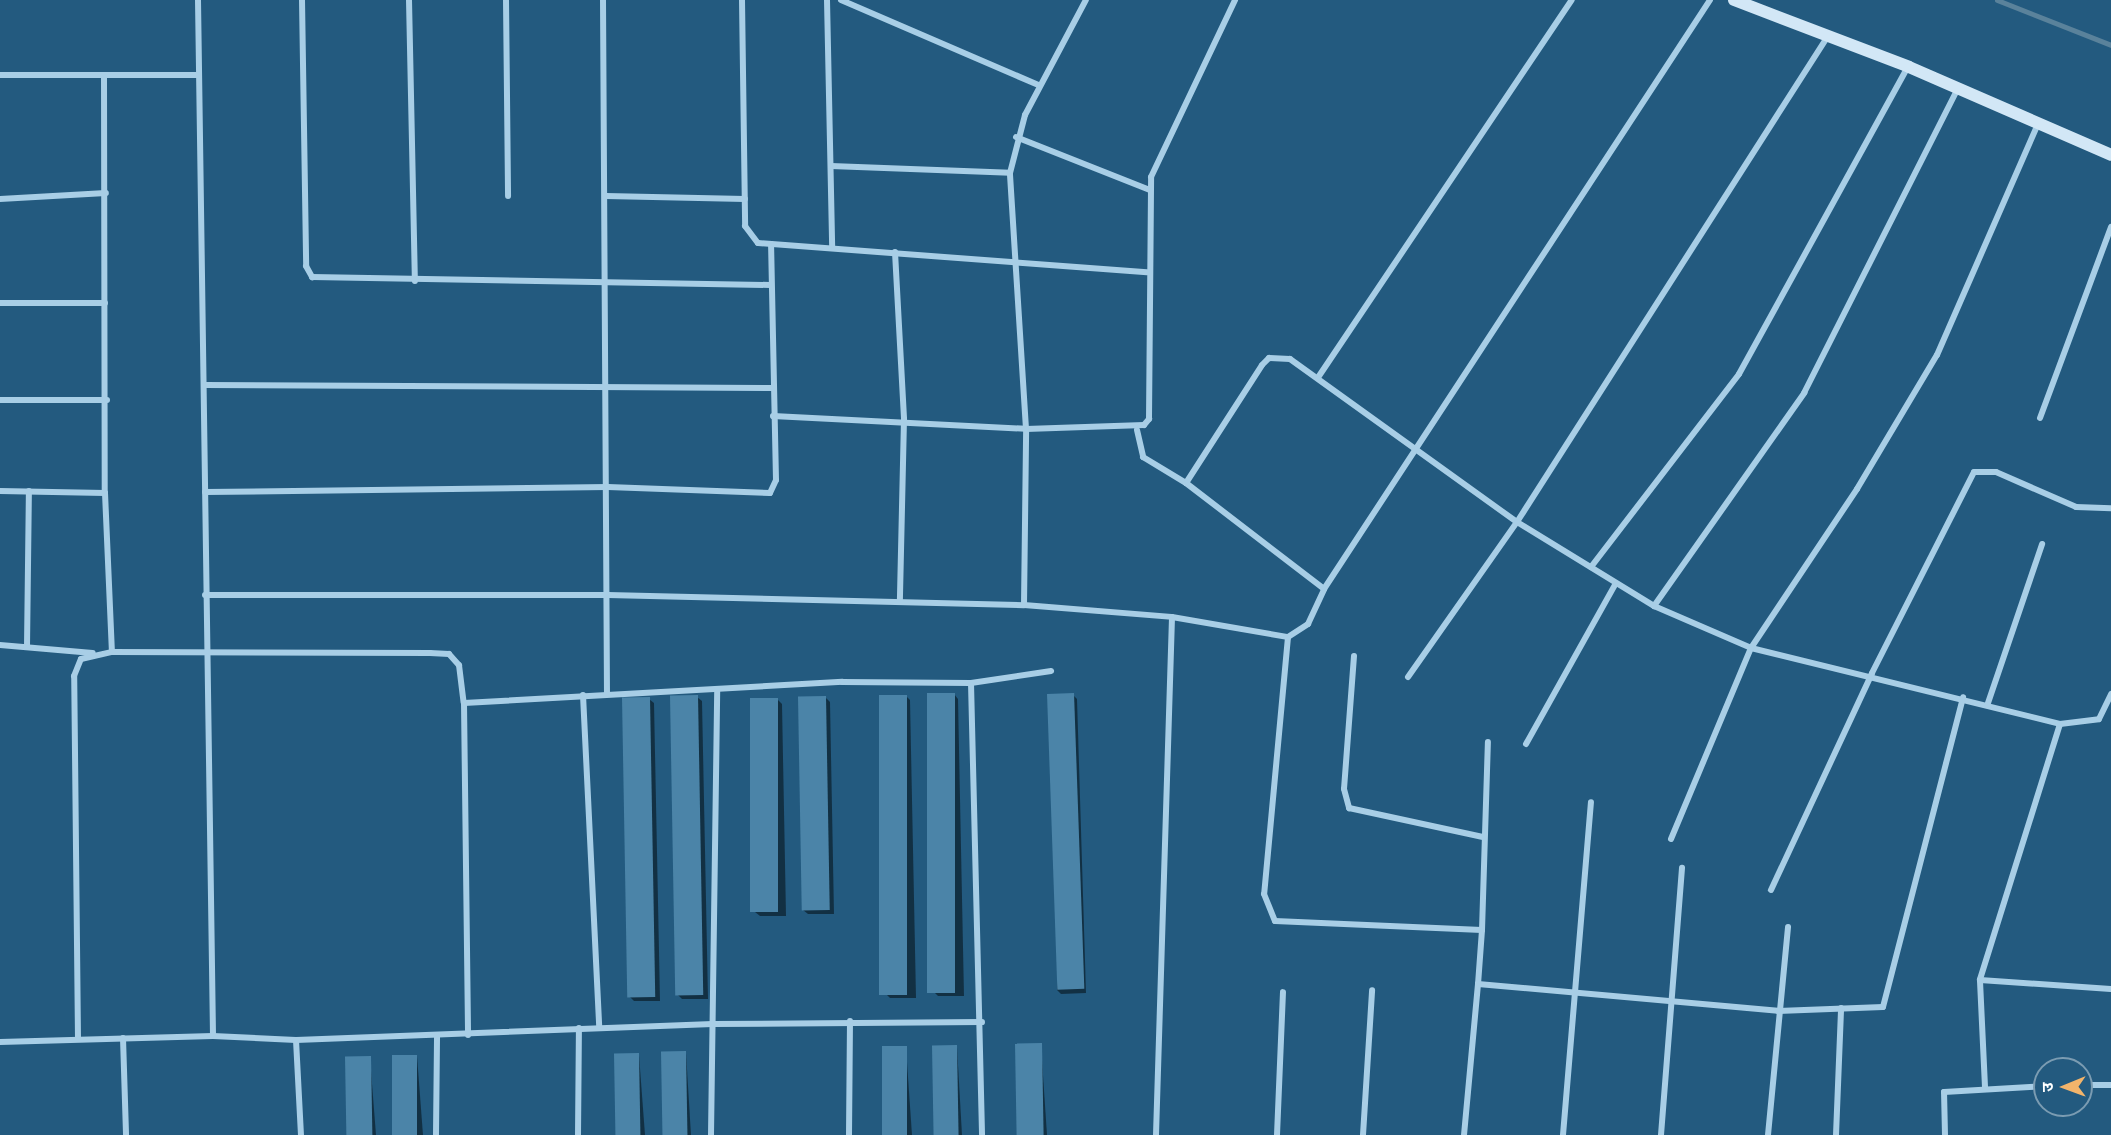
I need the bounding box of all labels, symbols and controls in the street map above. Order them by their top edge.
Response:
north arrow [2033,1057,2093,1117]
text: उ [2037,1082,2056,1092]

